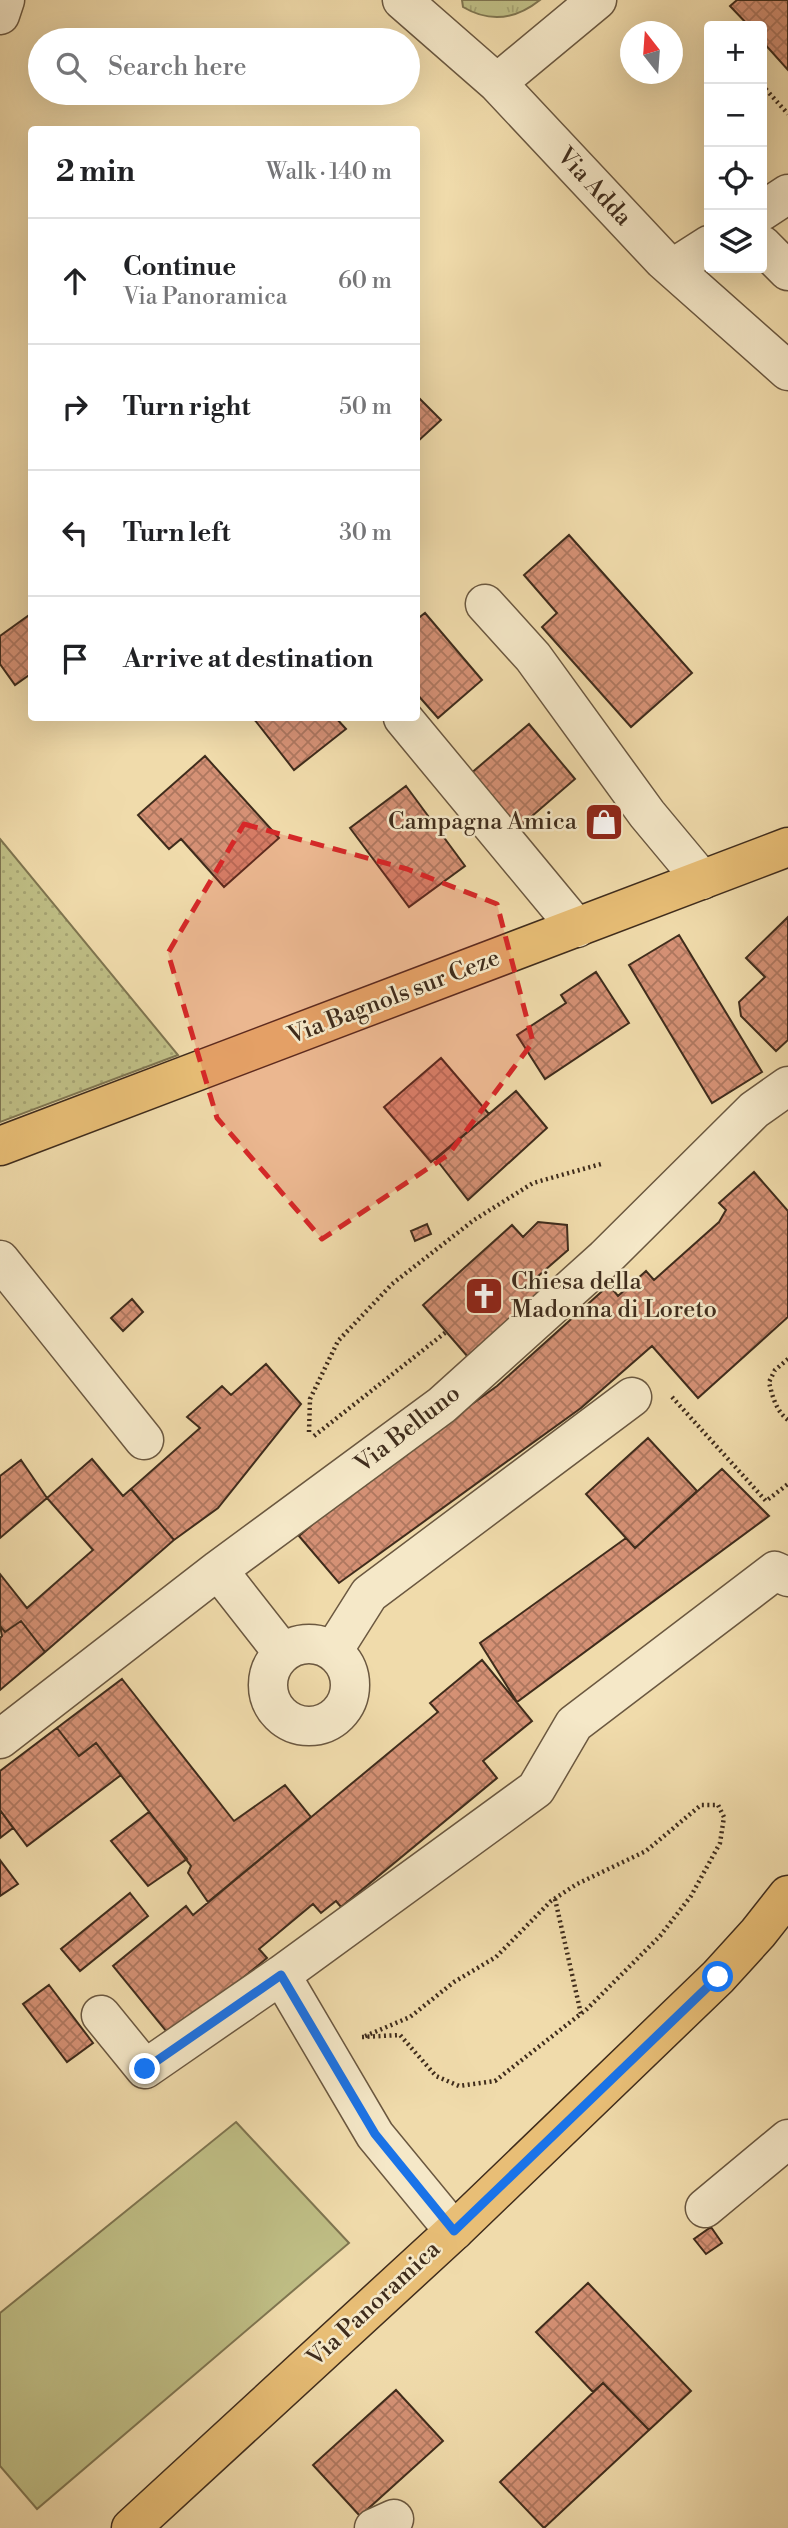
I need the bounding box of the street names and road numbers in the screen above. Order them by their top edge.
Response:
street label: Via Adda [550,141,638,233]
street label: Via Bagnols sur Ceze [283,943,504,1052]
street label: Via Belluno [349,1379,467,1480]
street label: Via Panoramica [300,2234,448,2374]

